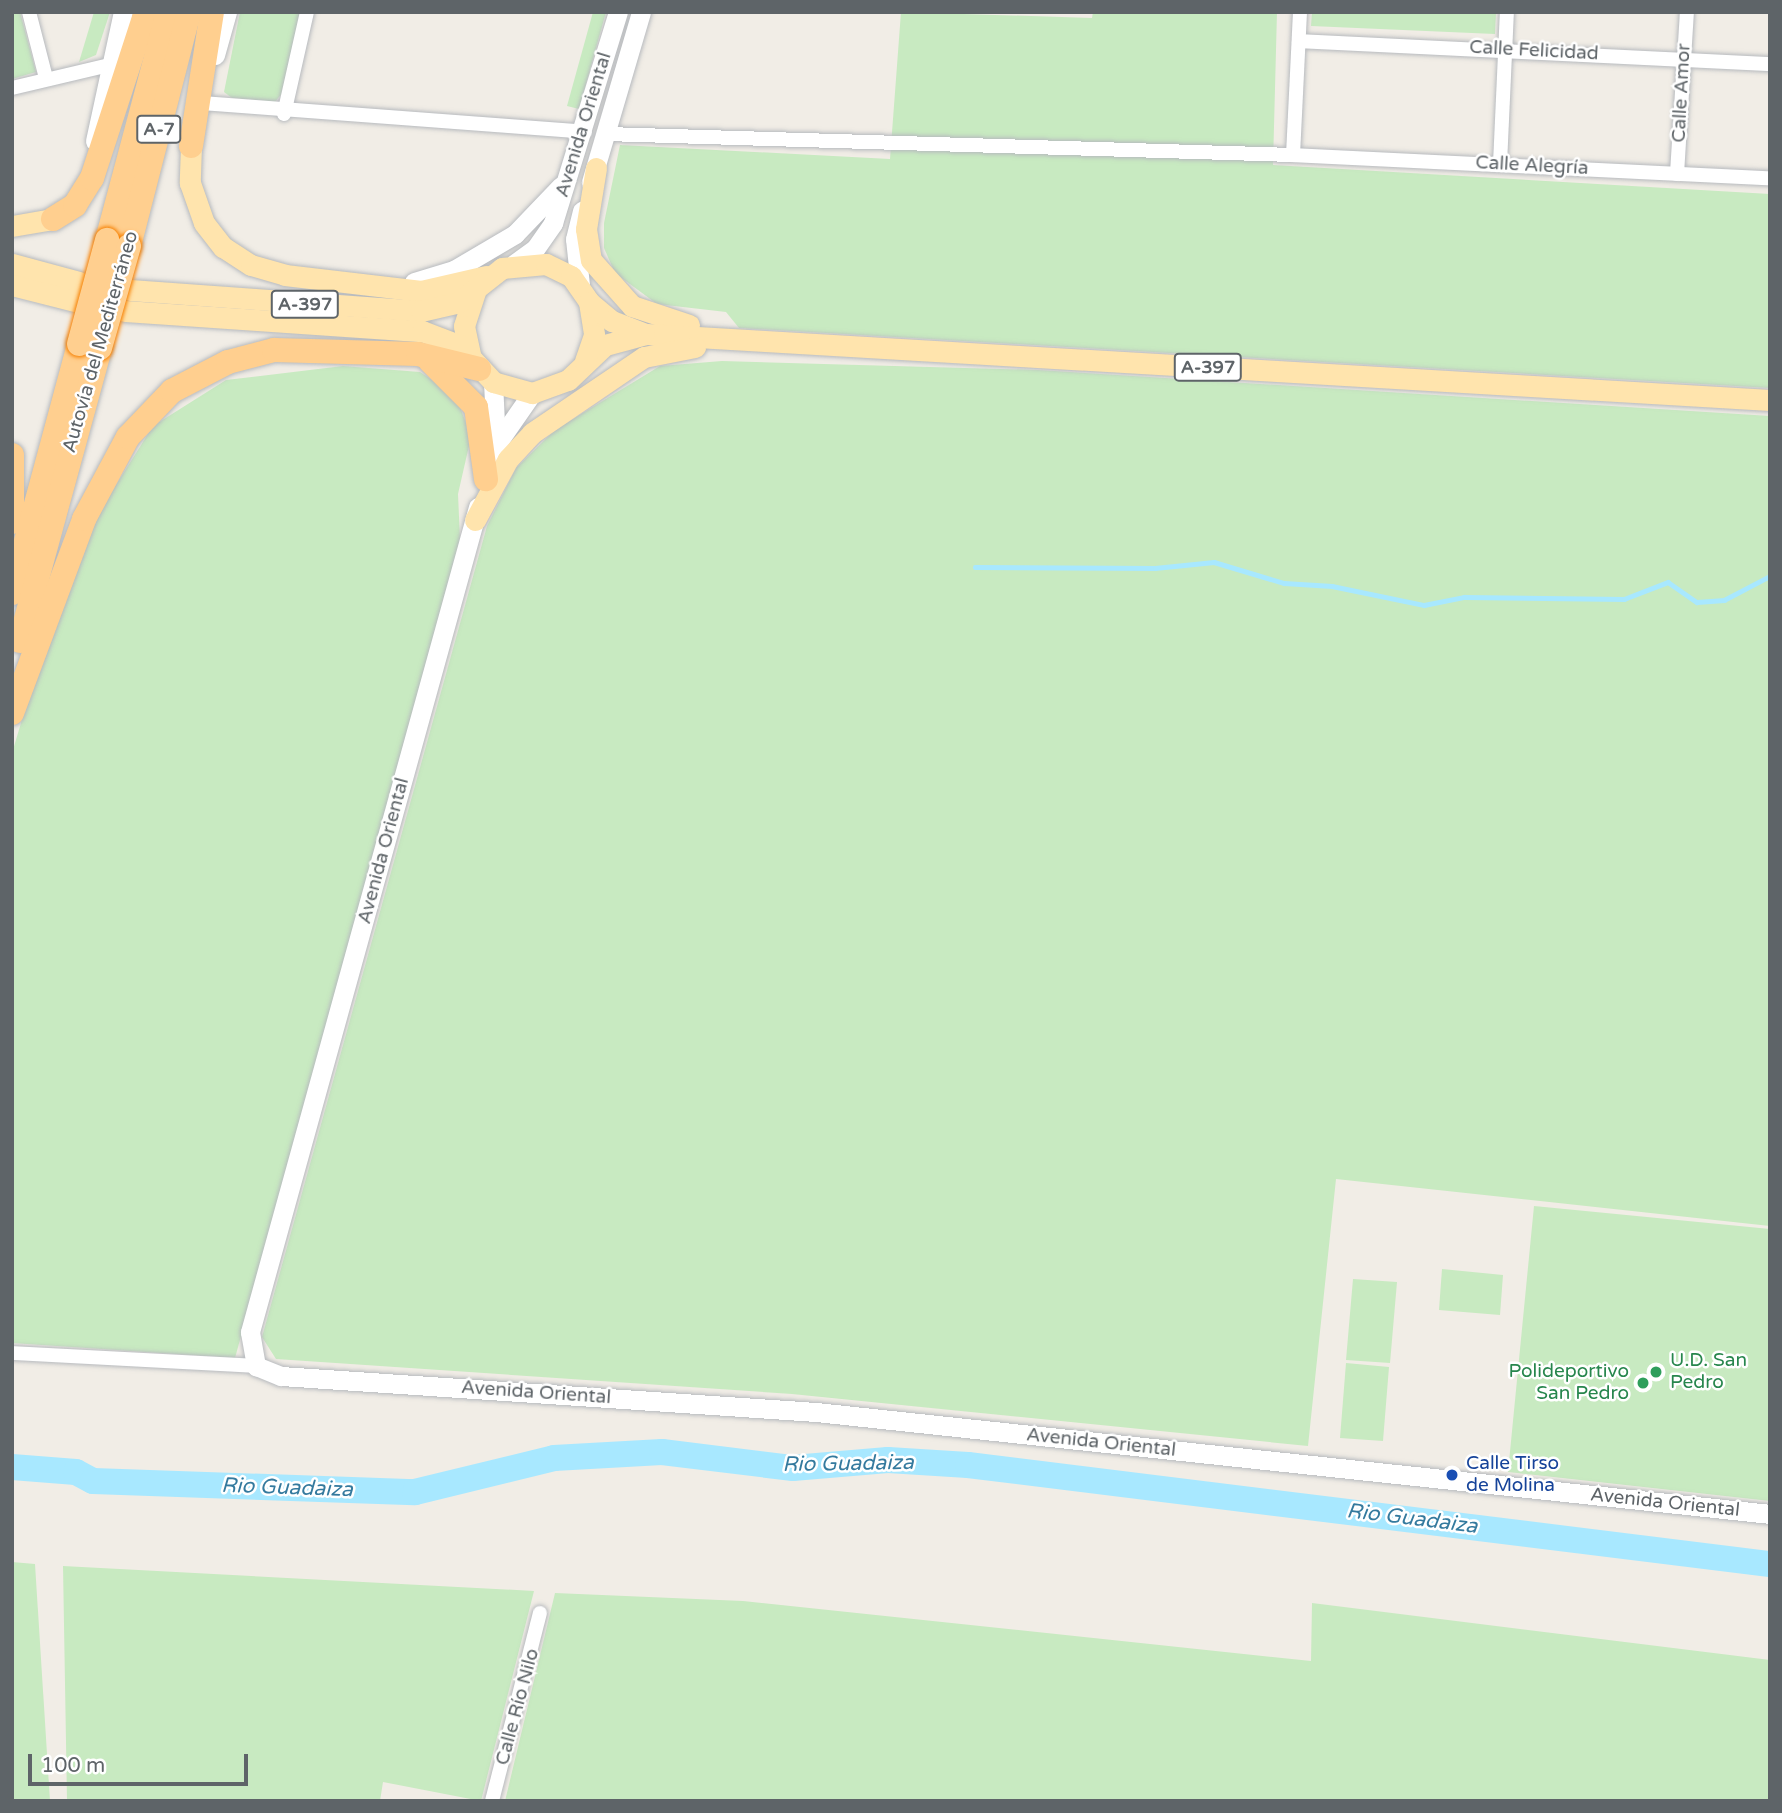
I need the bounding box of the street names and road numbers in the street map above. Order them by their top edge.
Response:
street label: Calle Felicidad [1469,36,1599,66]
street label: Calle Amor [1668,43,1696,143]
street label: Avenida Oriental [551,50,617,200]
road number: A-7 [136,114,182,144]
street label: Calle Alegría [1475,152,1589,180]
street label: Autovía del Mediterráneo [58,229,144,455]
road number: A-397 [270,290,340,318]
road number: A-397 [1173,352,1243,382]
street label: Avenida Oriental [354,776,414,926]
street label: Avenida Oriental [460,1376,612,1410]
street label: Avenida Oriental [1025,1424,1177,1462]
street label: Avenida Oriental [1589,1484,1741,1522]
street label: Calle Río Nilo [491,1646,545,1768]

